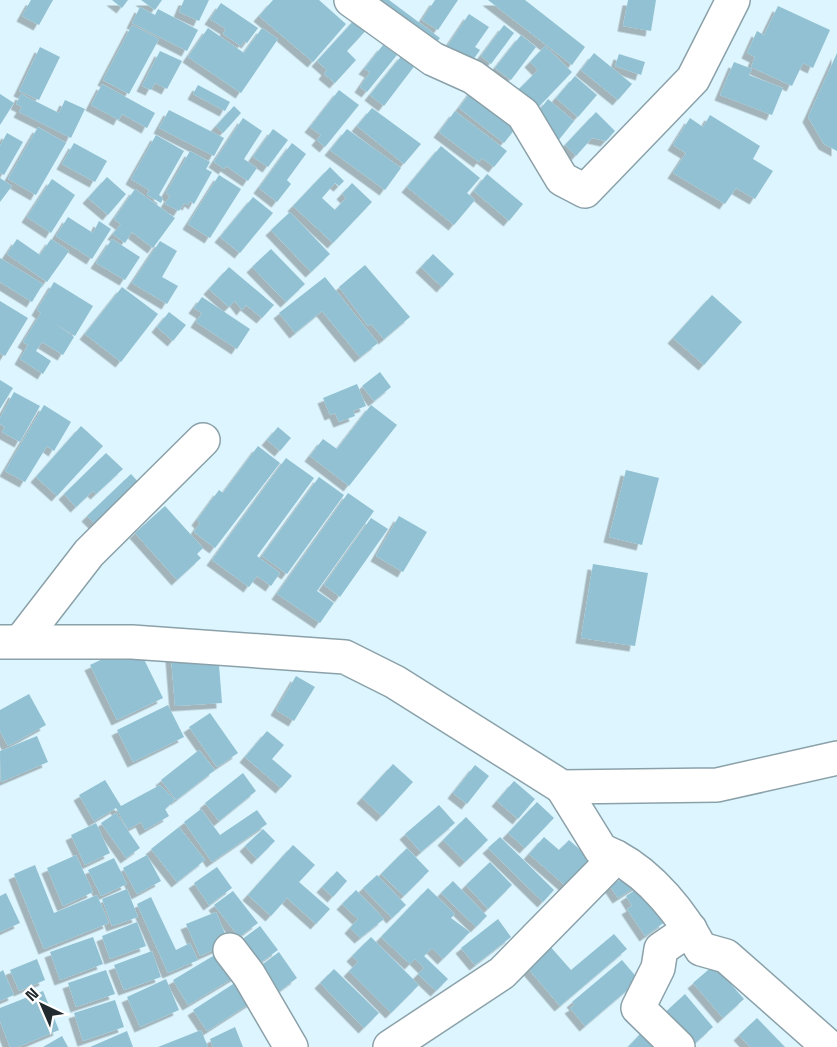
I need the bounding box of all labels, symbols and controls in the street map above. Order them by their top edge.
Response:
north arrow [12,975,72,1035]
text: N [21,983,43,1006]

